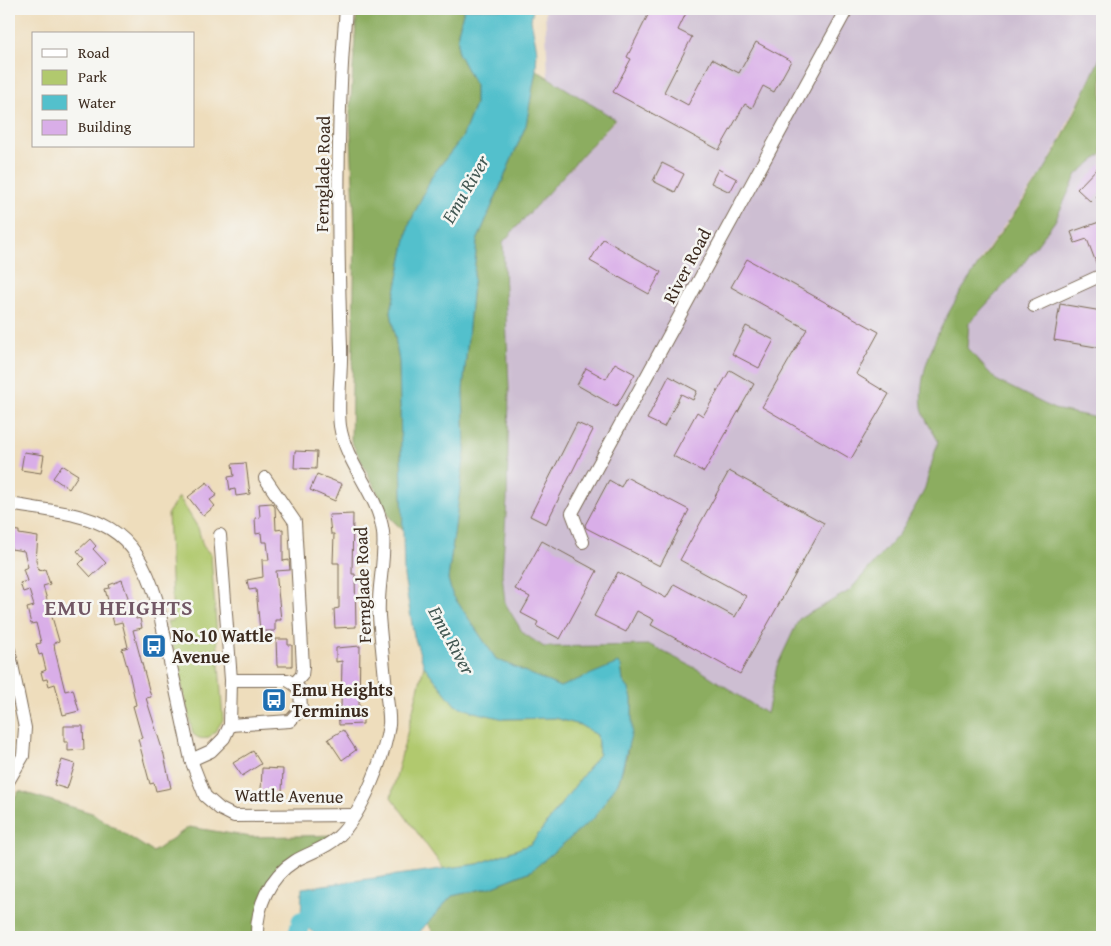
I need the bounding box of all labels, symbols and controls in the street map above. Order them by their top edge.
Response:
legend [32,32,195,148]
text: Road [78,42,109,63]
text: Park [78,66,107,87]
text: Water [78,92,116,113]
street label: Fernglade Road [308,115,337,232]
text: Building [78,116,132,137]
water label: Emu River [434,149,496,229]
street label: River Road [656,223,718,308]
street label: Fernglade Road [347,526,378,644]
district label: EMU HEIGHTS [45,591,193,623]
water label: Emu River [421,600,483,680]
place label: No.10 Wattle Avenue [172,622,273,670]
bus stop icon: No.10 Wattle Avenue [141,633,167,659]
place label: Emu Heights Terminus [292,676,393,724]
bus stop icon: Emu Heights Terminus [261,687,287,713]
street label: Wattle Avenue [234,781,344,810]

